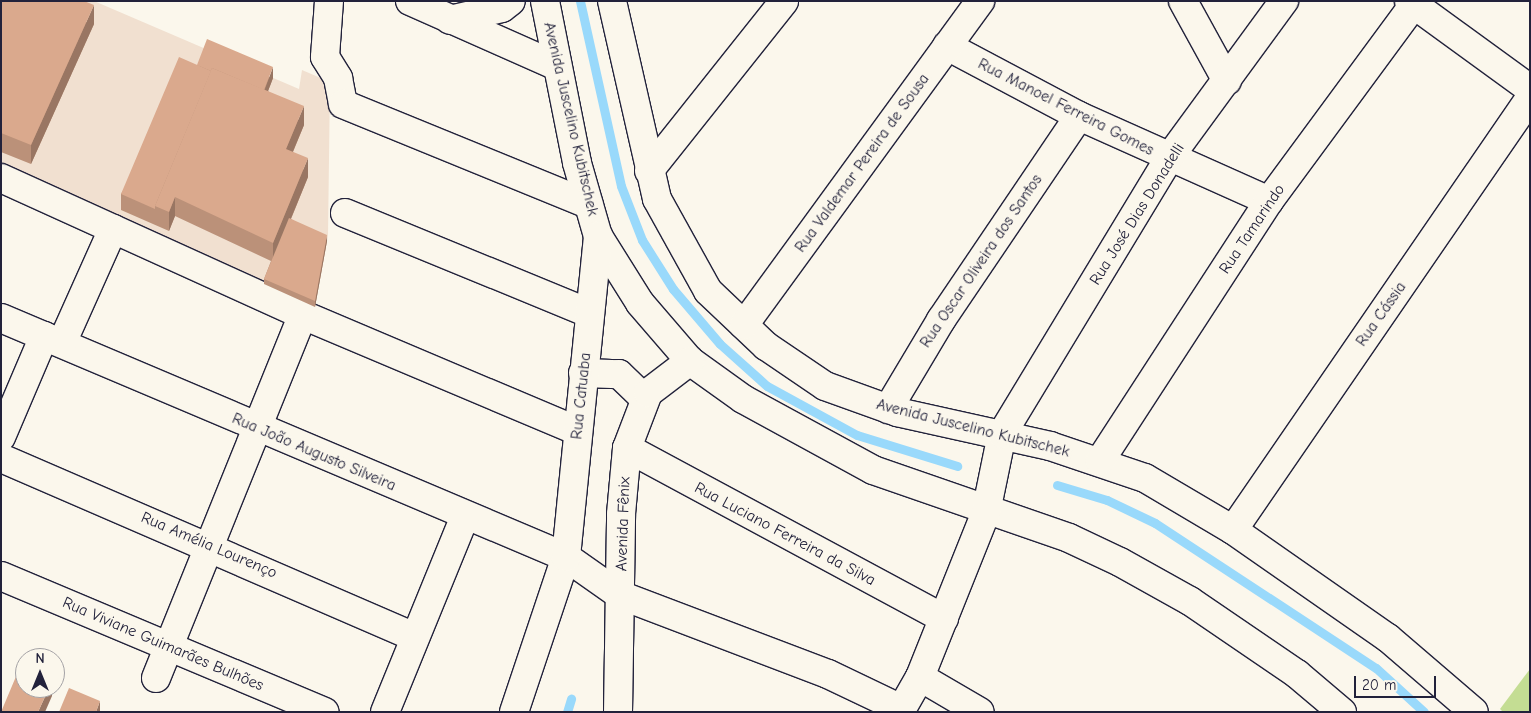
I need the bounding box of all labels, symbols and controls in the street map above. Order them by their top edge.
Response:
street label: Avenida Juscelino Kubitschek [539,20,603,218]
street label: Rua Manoel Ferreira Gomes [975,54,1157,160]
street label: Rua Valdemar Pereira de Sousa [791,70,933,256]
street label: Rua José Dias Donadelli [1085,140,1189,288]
street label: Rua Oscar Oliveira dos Santos [916,171,1046,351]
street label: Rua Tamarindo [1215,181,1289,277]
street label: Rua Cássia [1352,278,1410,350]
street label: Rua Catuaba [567,352,595,440]
street label: Avenida Juscelino Kubitschek [874,395,1072,461]
street label: Rua João Augusto Silveira [229,409,399,495]
street label: Avenida Fênix [612,476,634,572]
street label: Rua Luciano Ferreira da Silva [691,478,879,590]
street label: Rua Amélia Lourenço [138,508,280,582]
street label: Rua Viviane Guimarães Bulhões [60,593,266,695]
north arrow [15,648,65,698]
text: N [35,650,45,667]
scale bar [1356,666,1438,698]
text: 20 m [1362,676,1396,694]

